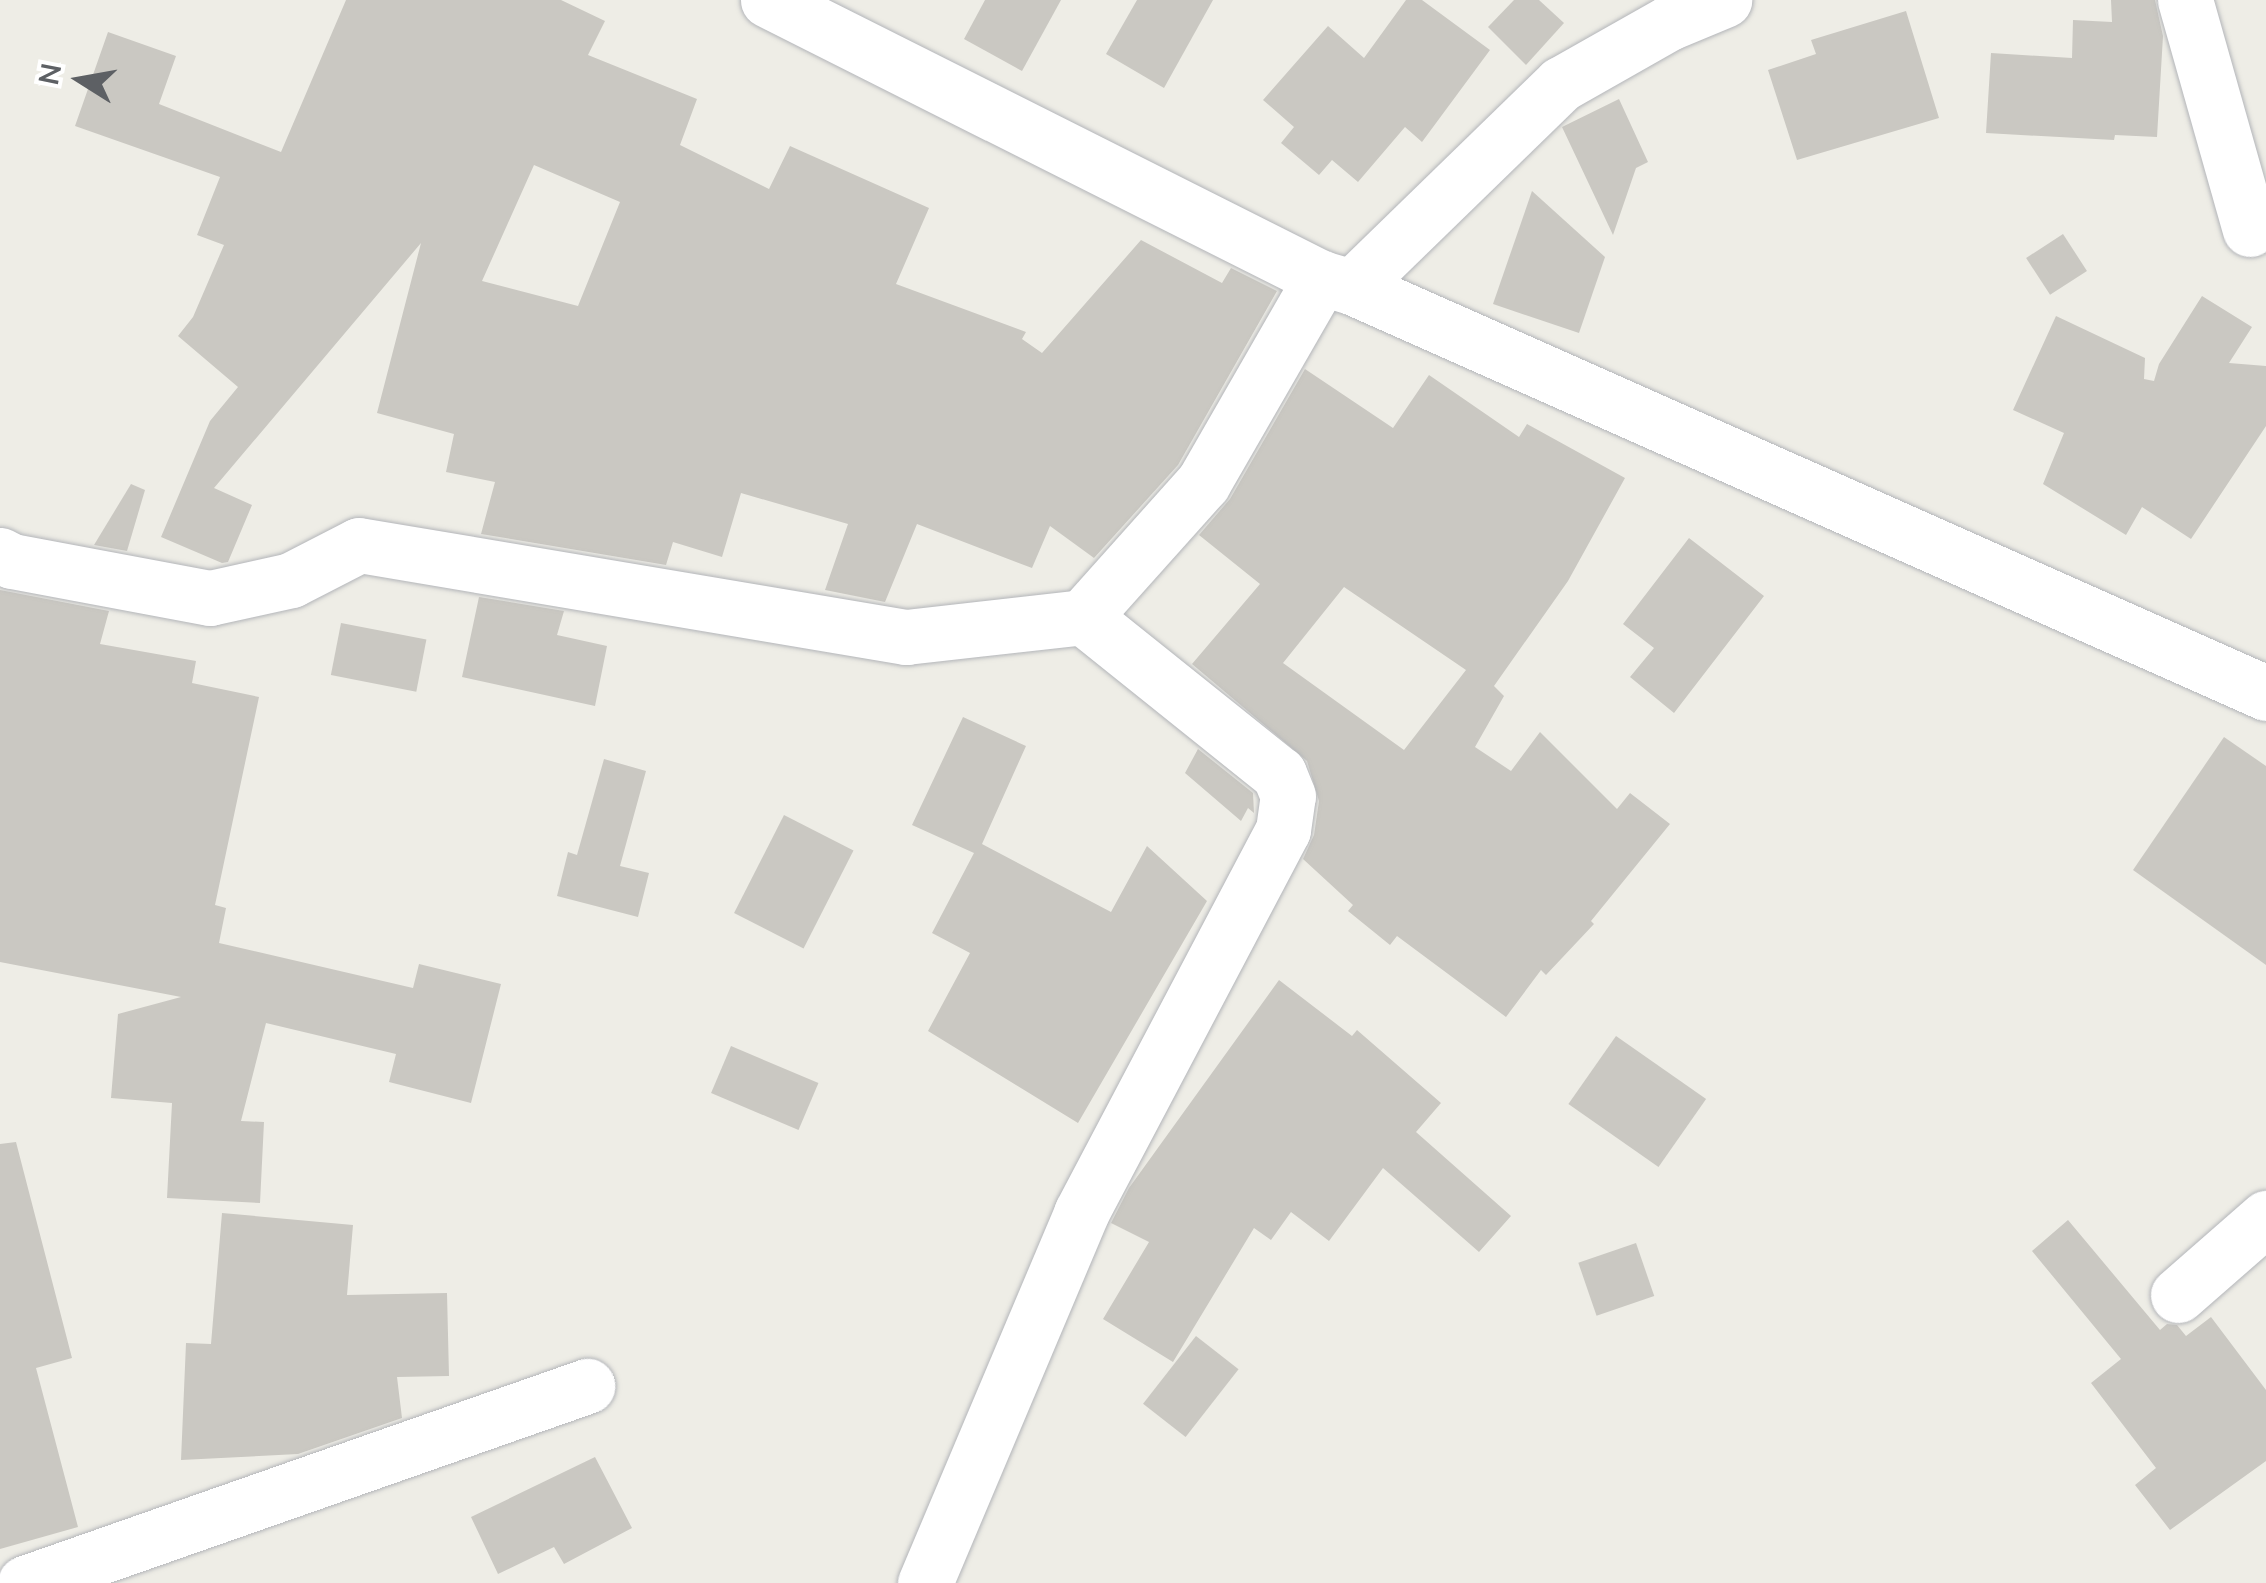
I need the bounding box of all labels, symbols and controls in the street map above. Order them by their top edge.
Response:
north arrow [30,30,130,130]
text: N [30,60,71,88]

